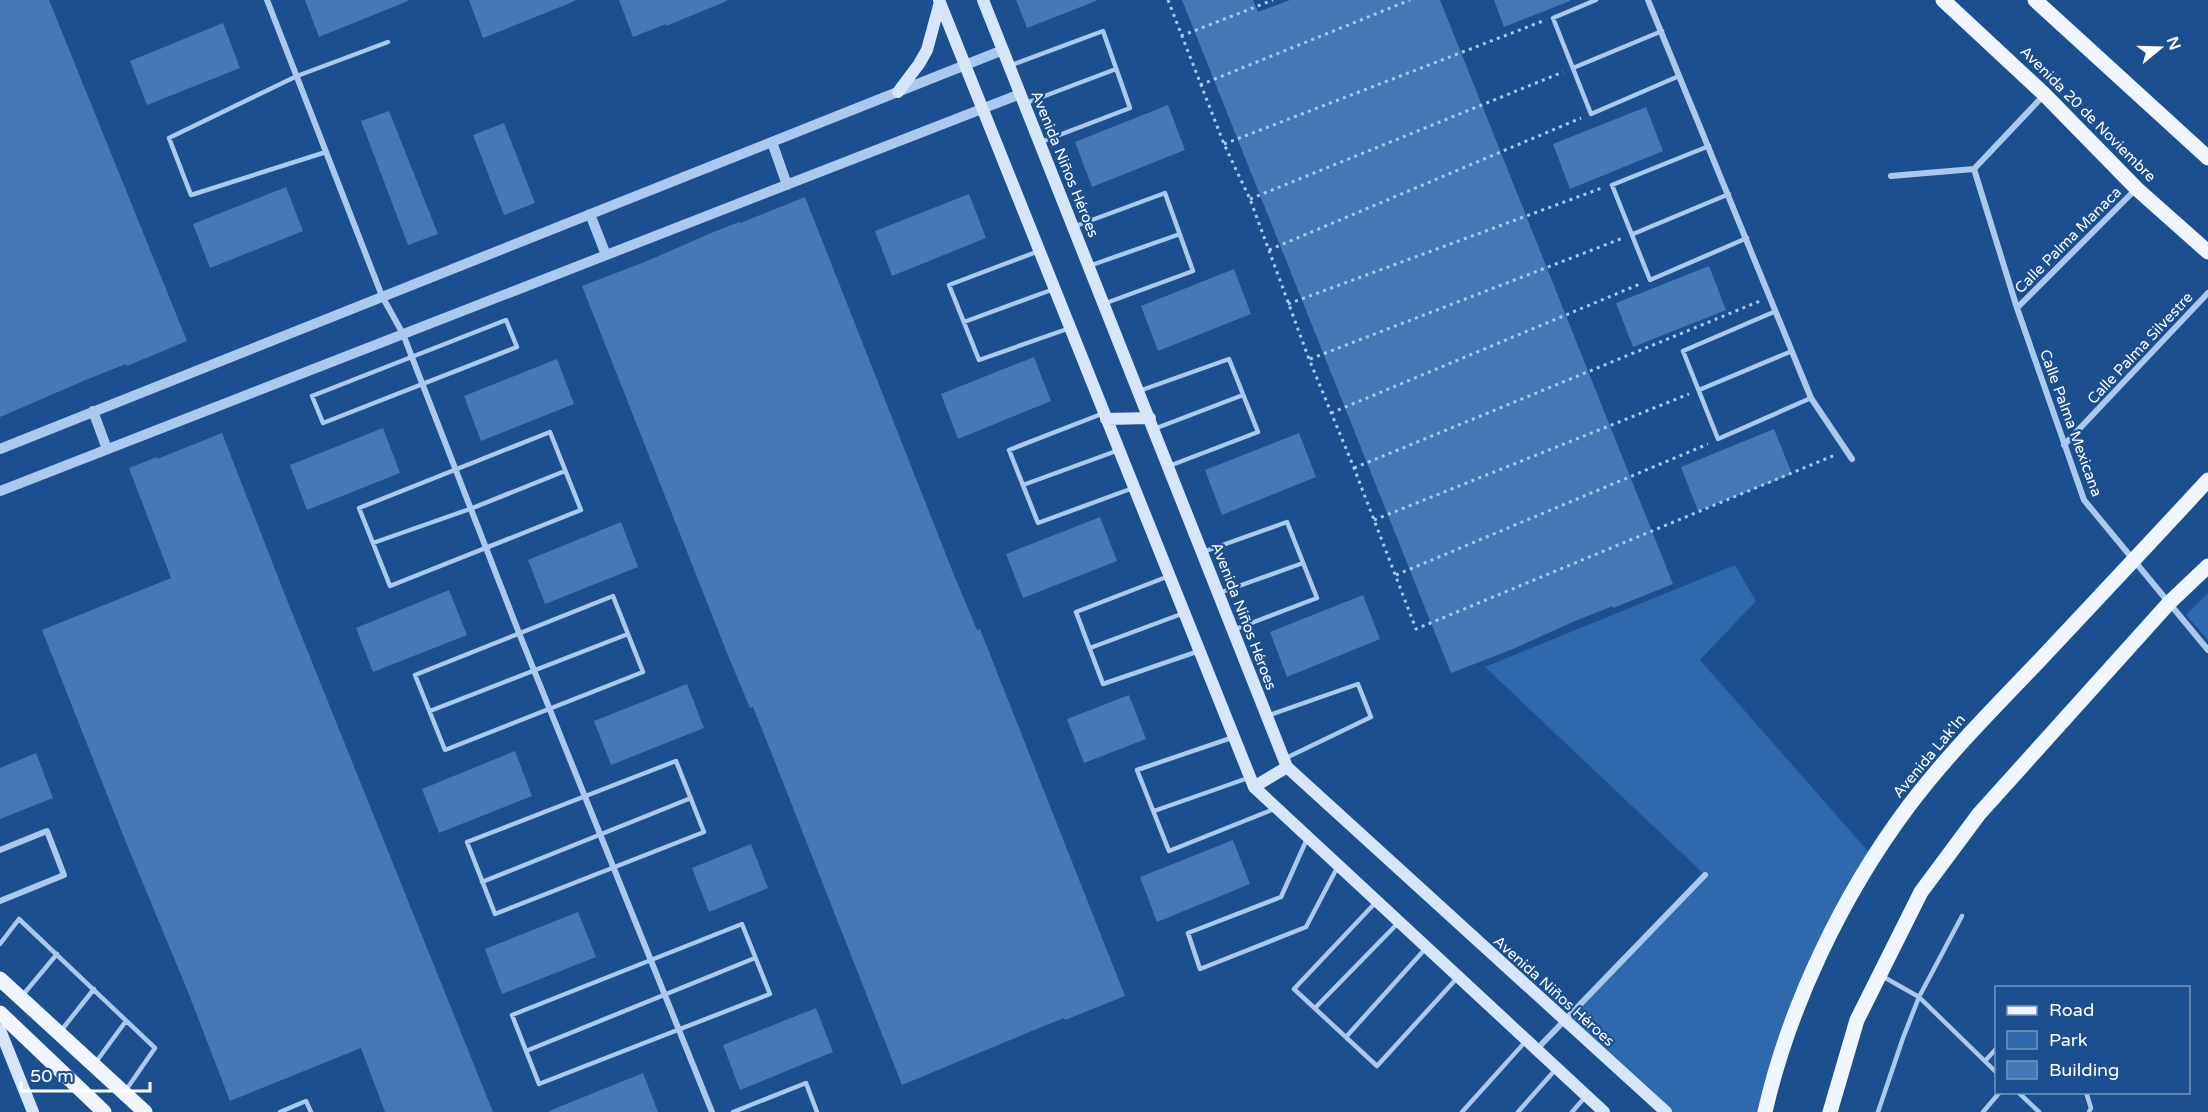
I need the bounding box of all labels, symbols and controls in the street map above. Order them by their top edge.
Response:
north arrow [2130,18,2190,78]
text: N [2162,34,2185,53]
street label: Avenida 20 de Noviembre [2016,42,2160,186]
street label: Avenida Niños Héroes [1027,88,1103,240]
street label: Calle Palma Manaca [2011,183,2125,297]
street label: Calle Palma Silvestre [2083,288,2197,408]
street label: Calle Palma Mexicana [2036,347,2106,499]
street label: Avenida Niños Héroes [1208,540,1280,692]
street label: Avenida Lak'In [1889,711,1969,801]
street label: Avenida Niños Héroes [1490,932,1618,1050]
legend [1995,986,2190,1094]
text: Road [2049,999,2094,1021]
text: Park [2049,1029,2088,1051]
scale bar [21,1055,150,1093]
text: Building [2049,1059,2119,1081]
text: 50 m [30,1065,74,1087]

